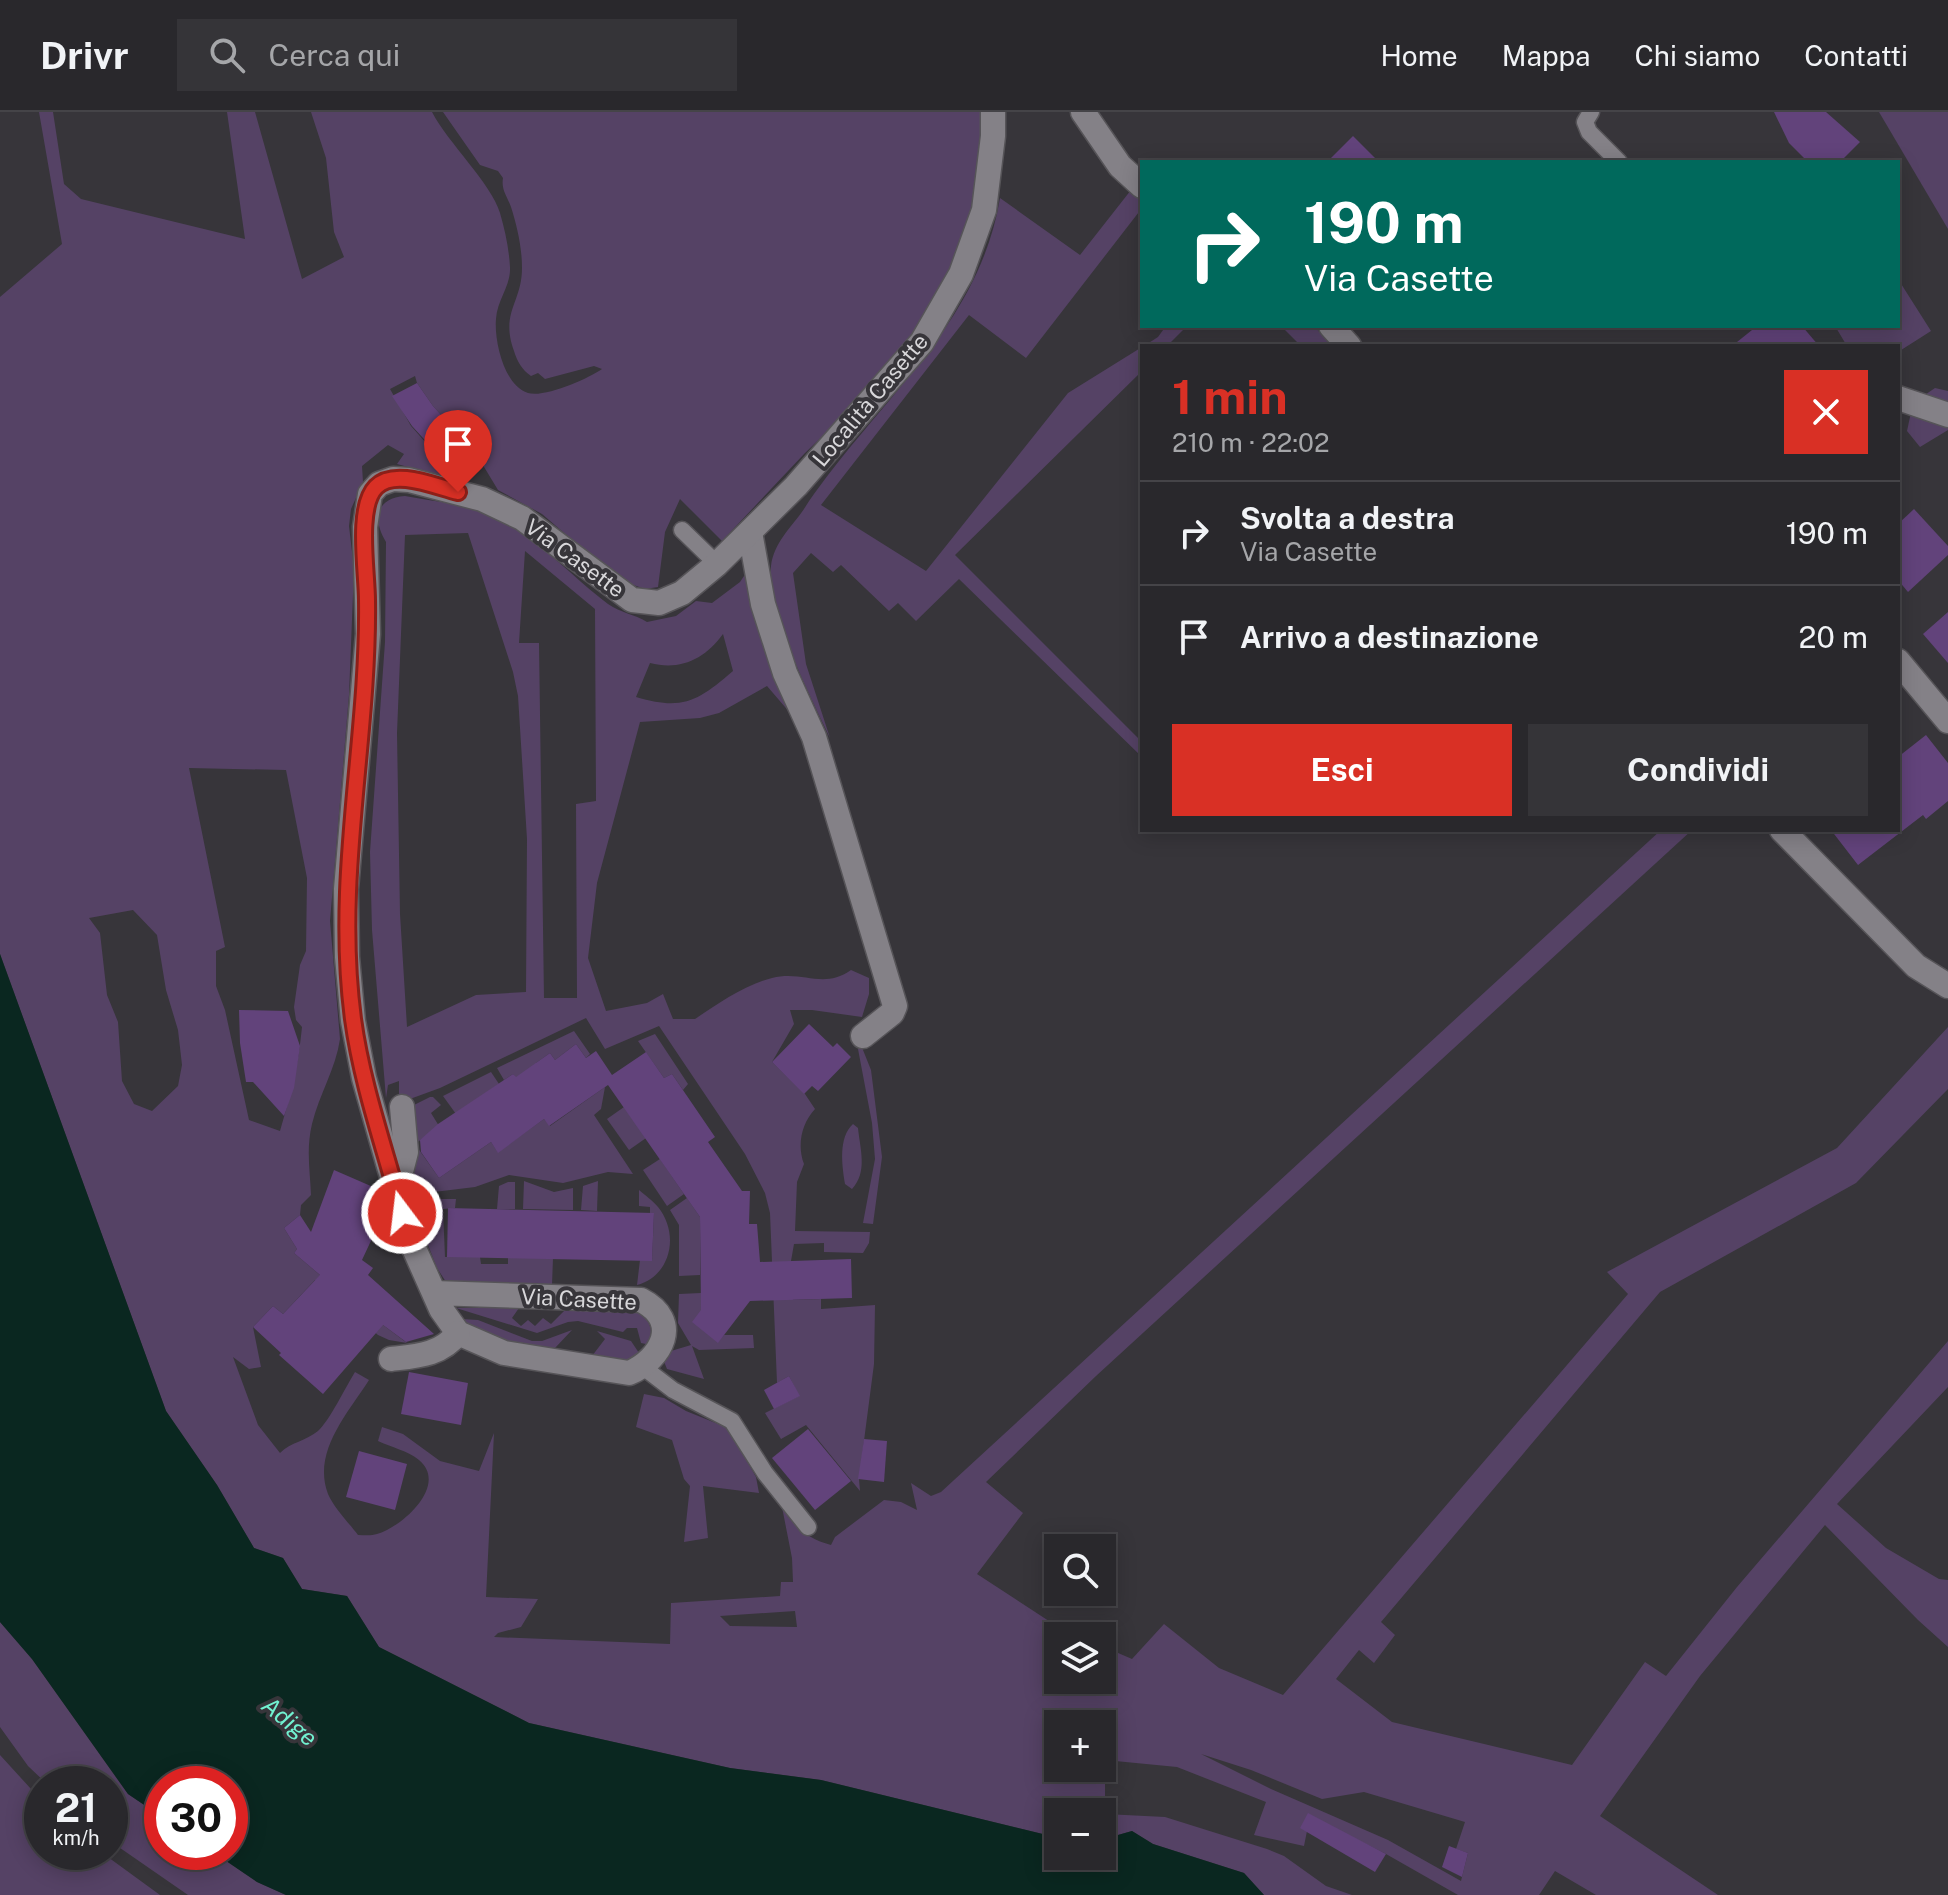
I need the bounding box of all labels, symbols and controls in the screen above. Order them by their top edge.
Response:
search box [177,19,737,91]
text: Drivr [40,33,129,78]
icon: search [205,33,249,77]
text: Cerca qui [269,37,400,73]
text: Home [1381,39,1458,72]
text: Mappa [1502,39,1591,72]
text: Chi siamo [1635,39,1760,72]
text: Contatti [1804,39,1908,72]
text: 190 m [1304,190,1464,256]
icon: right [1172,192,1276,296]
text: Via Casette [1304,257,1494,299]
street label: Località Casette [807,328,933,472]
text: 1 min [1172,368,1288,425]
button: close [1784,370,1868,454]
pin [424,410,492,492]
icon: arrive [436,422,480,466]
text: 210 m · 22:02 [1172,427,1330,458]
text: Svolta a destra [1240,500,1455,536]
icon: right [1172,511,1216,555]
street label: Via Casette [520,513,630,603]
text: 190 m [1786,515,1868,551]
text: Via Casette [1240,536,1377,567]
icon: arrive [1172,615,1216,659]
text: Arrivo a destinazione [1240,619,1539,655]
text: 20 m [1799,619,1868,655]
button: Esci [1172,724,1512,816]
button: Condividi [1528,724,1868,816]
position arrow [360,1171,444,1255]
street label: Via Casette [520,1283,638,1315]
map controls [1044,1534,1116,1870]
button: search [1044,1534,1116,1606]
button: layers [1044,1622,1116,1694]
water label: Adige [257,1690,323,1752]
button: + [1044,1710,1116,1782]
speed limit sign: 30 [144,1766,248,1870]
text: 21 [55,1784,97,1831]
button: − [1044,1798,1116,1870]
text: km/h [52,1826,100,1850]

